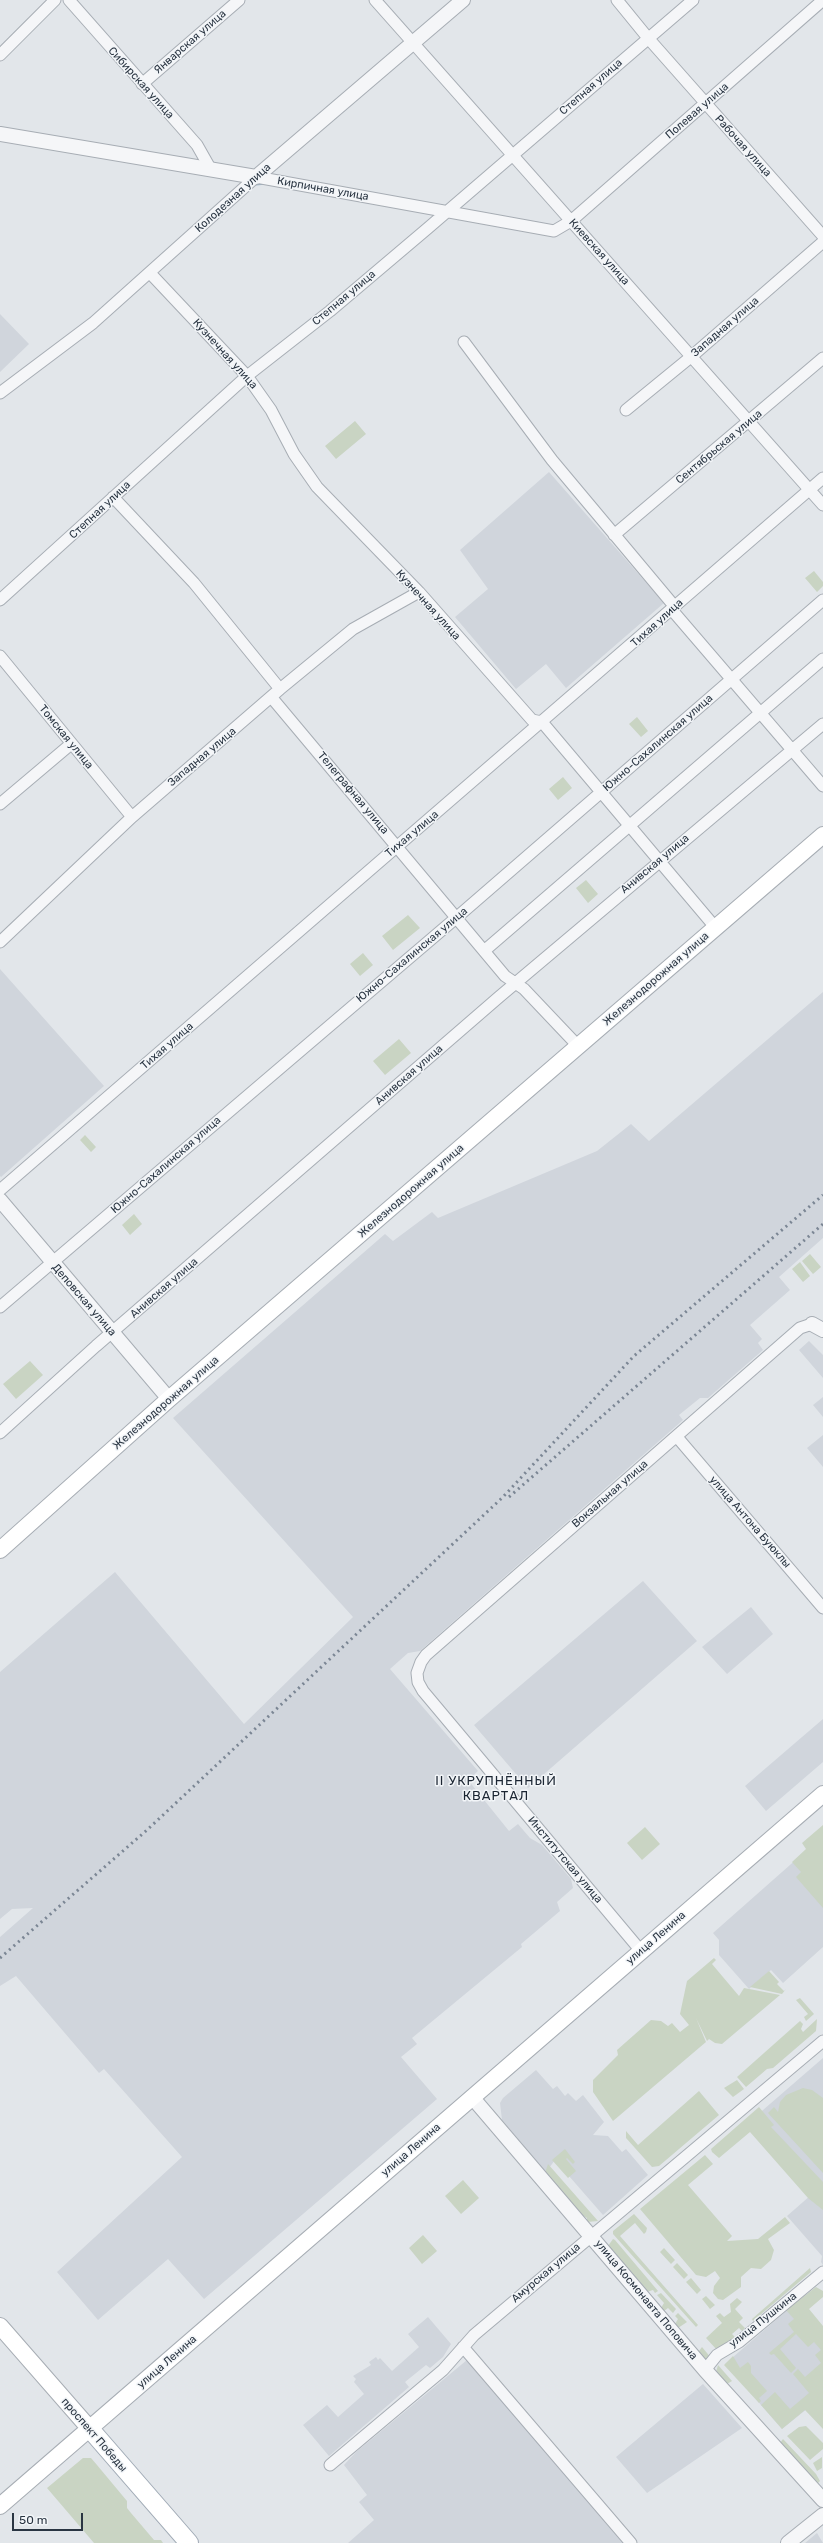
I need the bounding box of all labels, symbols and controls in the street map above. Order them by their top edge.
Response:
street label: Январская улица [151,7,229,77]
street label: Сибирская улица [105,44,177,122]
street label: Степная улица [557,56,625,118]
street label: Полевая улица [663,80,731,142]
street label: Рабочая улица [712,112,774,180]
street label: Колодезная улица [193,161,273,235]
street label: Кирпичная улица [276,174,370,204]
street label: Киевская улица [566,216,632,288]
street label: Степная улица [310,268,378,328]
street label: Западная улица [689,294,761,360]
street label: Кузнечная улица [190,316,260,392]
street label: Сентябрьская улица [673,407,765,487]
street label: Степная улица [67,478,133,542]
street label: Кузнечная улица [393,567,463,643]
street label: Тихая улица [628,596,686,650]
street label: Южно-Сахалинская улица [600,692,716,794]
street label: Томская улица [36,702,96,772]
street label: Западная улица [165,725,239,789]
street label: Телеграфная улица [315,749,391,837]
street label: Тихая улица [383,808,441,860]
street label: Анивская улица [618,832,692,896]
street label: Южно-Сахалинская улица [354,905,470,1005]
street label: Железнодорожная улица [600,929,712,1029]
street label: Тихая улица [138,1020,196,1072]
street label: Анивская улица [372,1042,446,1108]
street label: Южно-Сахалинская улица [108,1114,224,1216]
street label: Железнодорожная улица [355,1141,467,1241]
street label: Анивская улица [127,1255,201,1321]
street label: Деповская улица [49,1261,119,1339]
street label: Железнодорожная улица [110,1353,222,1453]
street label: Вокзальная улица [569,1457,651,1531]
street label: улица Антона Буюклы [706,1473,794,1571]
district label: II УКРУПНЁННЫЙ КВАРТАЛ [435,1773,557,1804]
street label: Институтская улица [525,1814,605,1906]
street label: улица Ленина [624,1909,688,1967]
street label: улица Ленина [379,2121,443,2179]
street label: улица Космонавта Поповича [592,2237,700,2363]
street label: Амурская улица [509,2240,583,2306]
street label: улица Пушкина [727,2289,799,2351]
street label: улица Ленина [135,2333,199,2391]
street label: проспект Победы [58,2395,130,2475]
scale bar [14,2505,85,2531]
text: 50 m [19,2513,47,2527]

